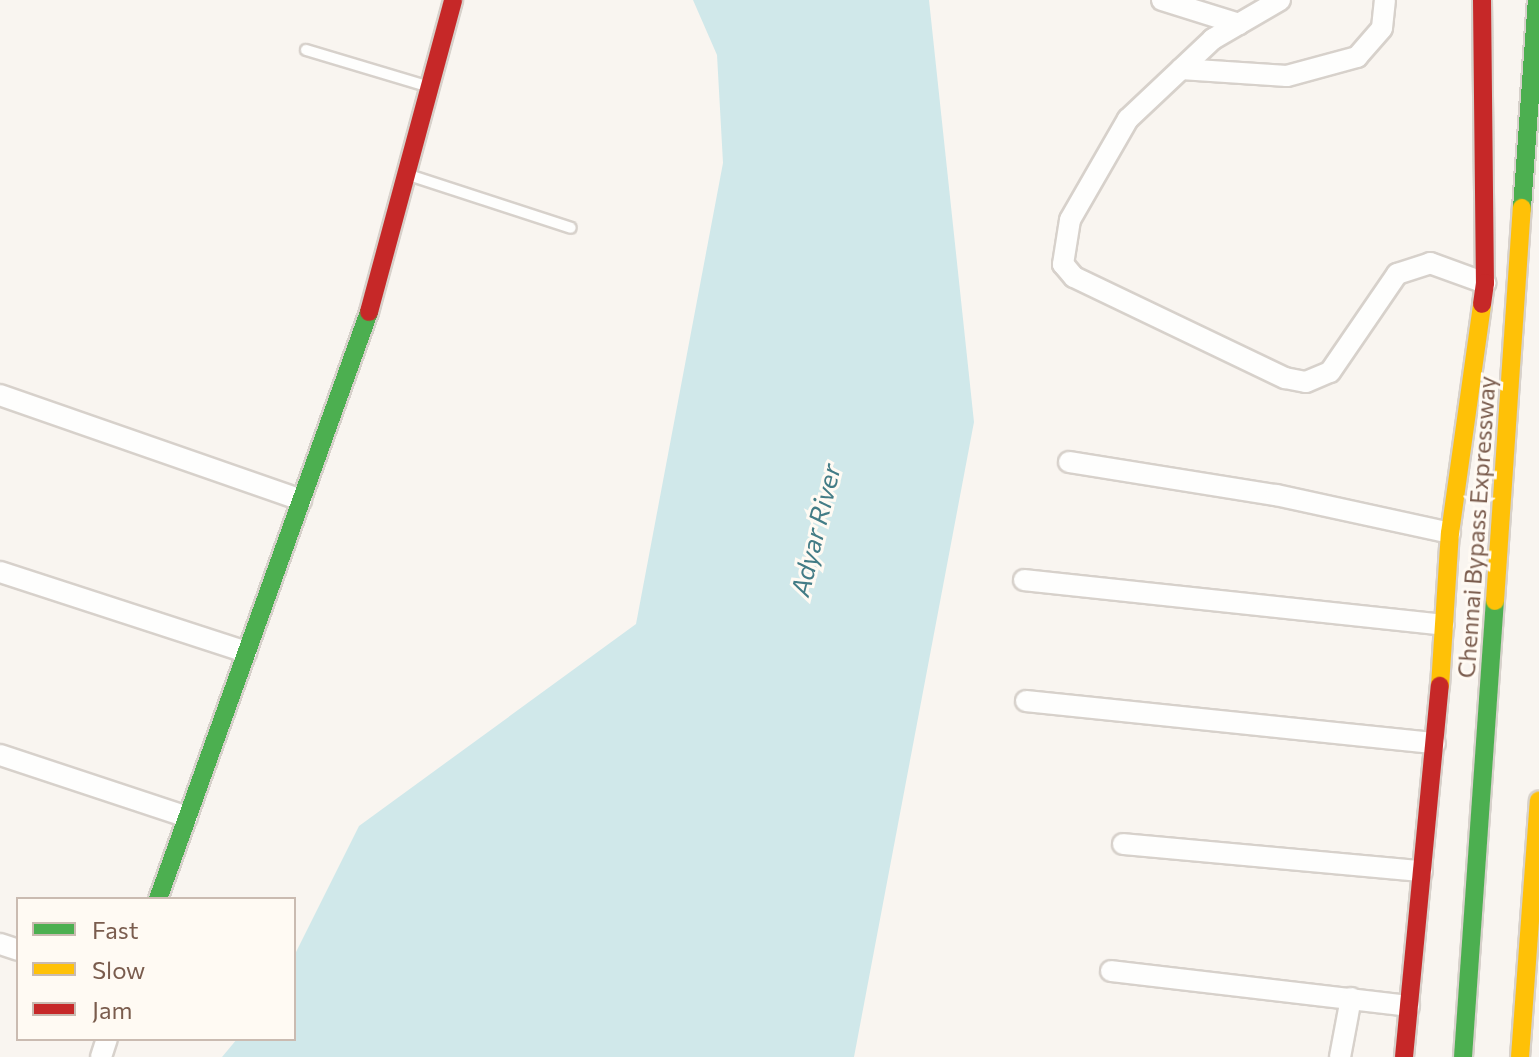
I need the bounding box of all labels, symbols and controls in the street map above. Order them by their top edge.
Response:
street label: Chennai Bypass Expressway [1451,375,1501,679]
water label: Adyar River [783,461,847,599]
legend [16,897,296,1041]
text: Fast [92,915,139,944]
text: Slow [92,955,145,984]
text: Jam [92,995,132,1024]

